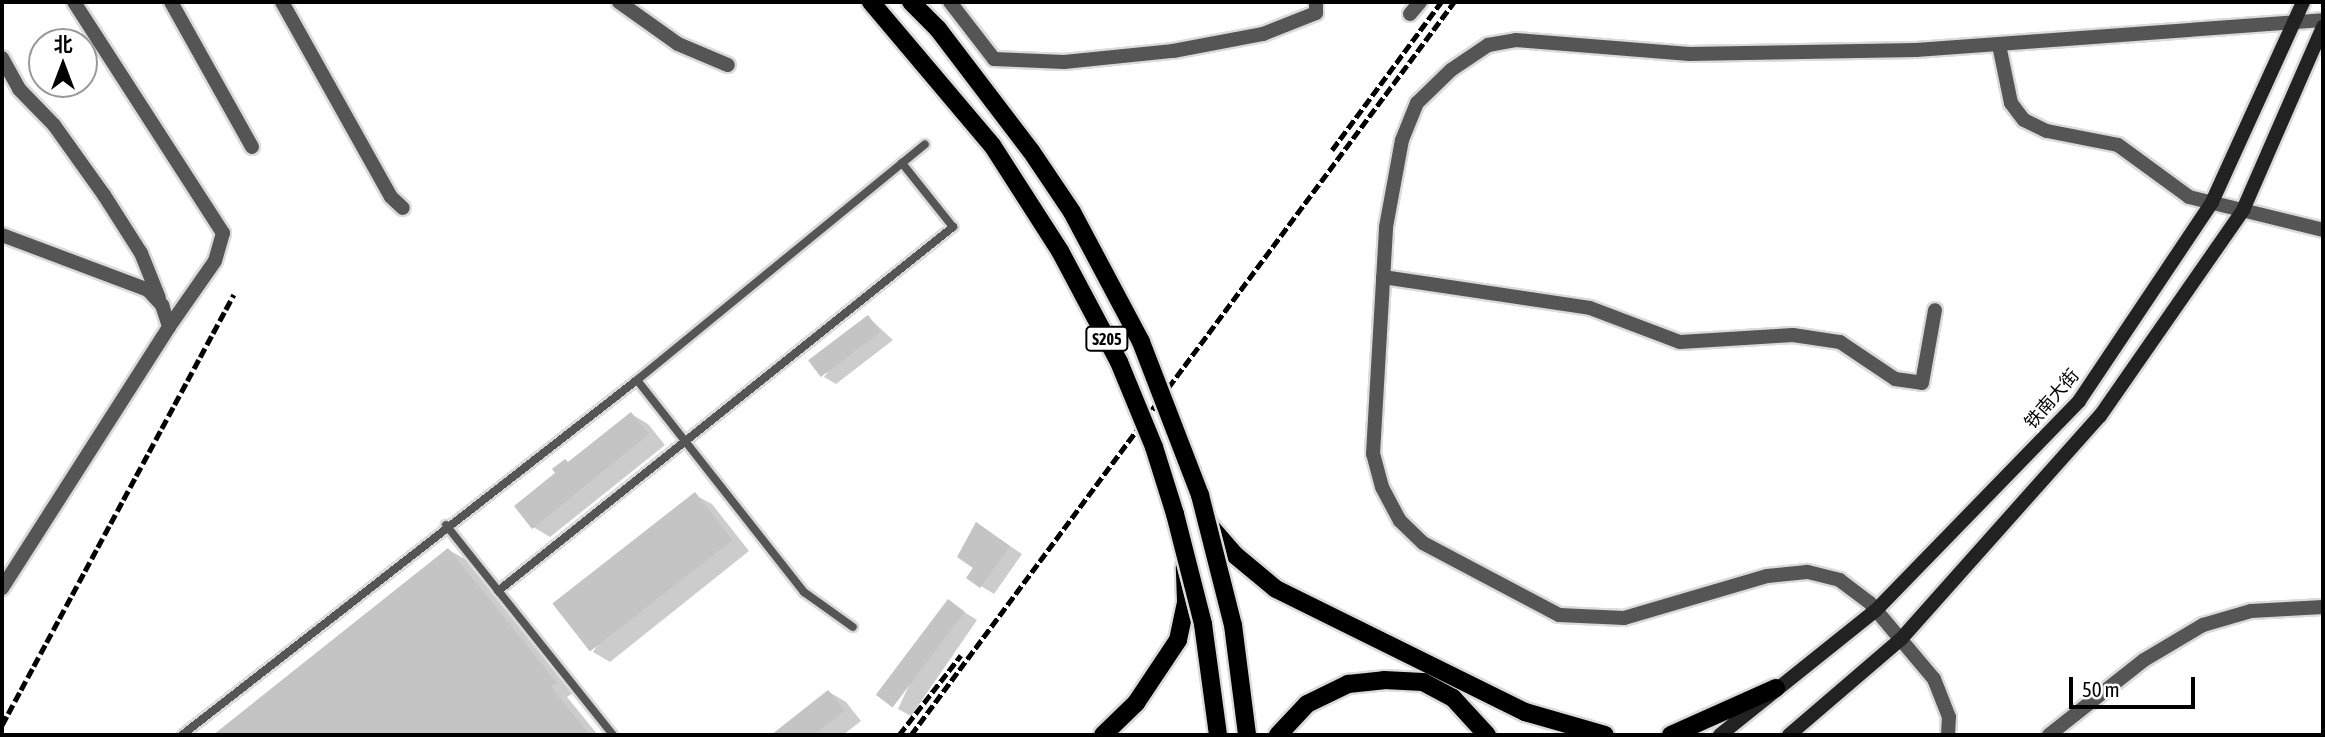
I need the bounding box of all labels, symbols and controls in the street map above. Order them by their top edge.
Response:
north arrow [28,28,98,98]
text: 北 [53,33,73,55]
road number: S205 [1084,326,1130,352]
street label: 铁南大街 [2020,365,2084,433]
scale bar [2073,664,2199,708]
text: 50 m [2082,677,2120,701]

